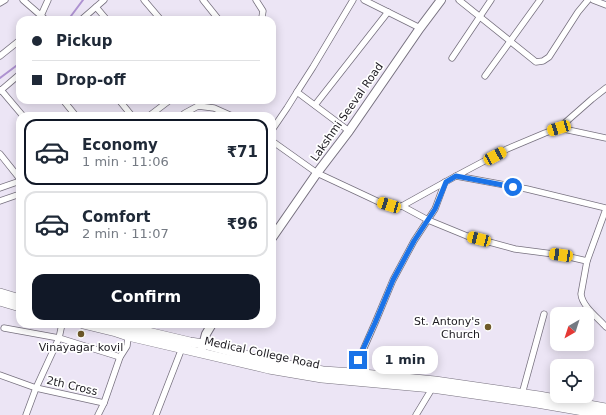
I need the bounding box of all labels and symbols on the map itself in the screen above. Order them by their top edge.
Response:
street label: Lakshmi Seeval Road [308,60,386,164]
car [546,119,572,137]
car [482,145,508,167]
route start [504,178,522,196]
car [376,196,402,214]
car [466,230,492,248]
car [548,247,574,263]
north arrow [550,307,594,351]
place label: St. Antony's Church [414,315,480,341]
marker: St. Antony's Church [483,322,493,332]
marker: Vinayagar kovil [76,329,86,339]
street label: Medical College Road [203,334,321,372]
place label: Vinayagar kovil [39,341,123,354]
callout: 1 min [372,346,438,374]
route end [349,351,367,369]
street label: 2th Cross [45,374,99,398]

